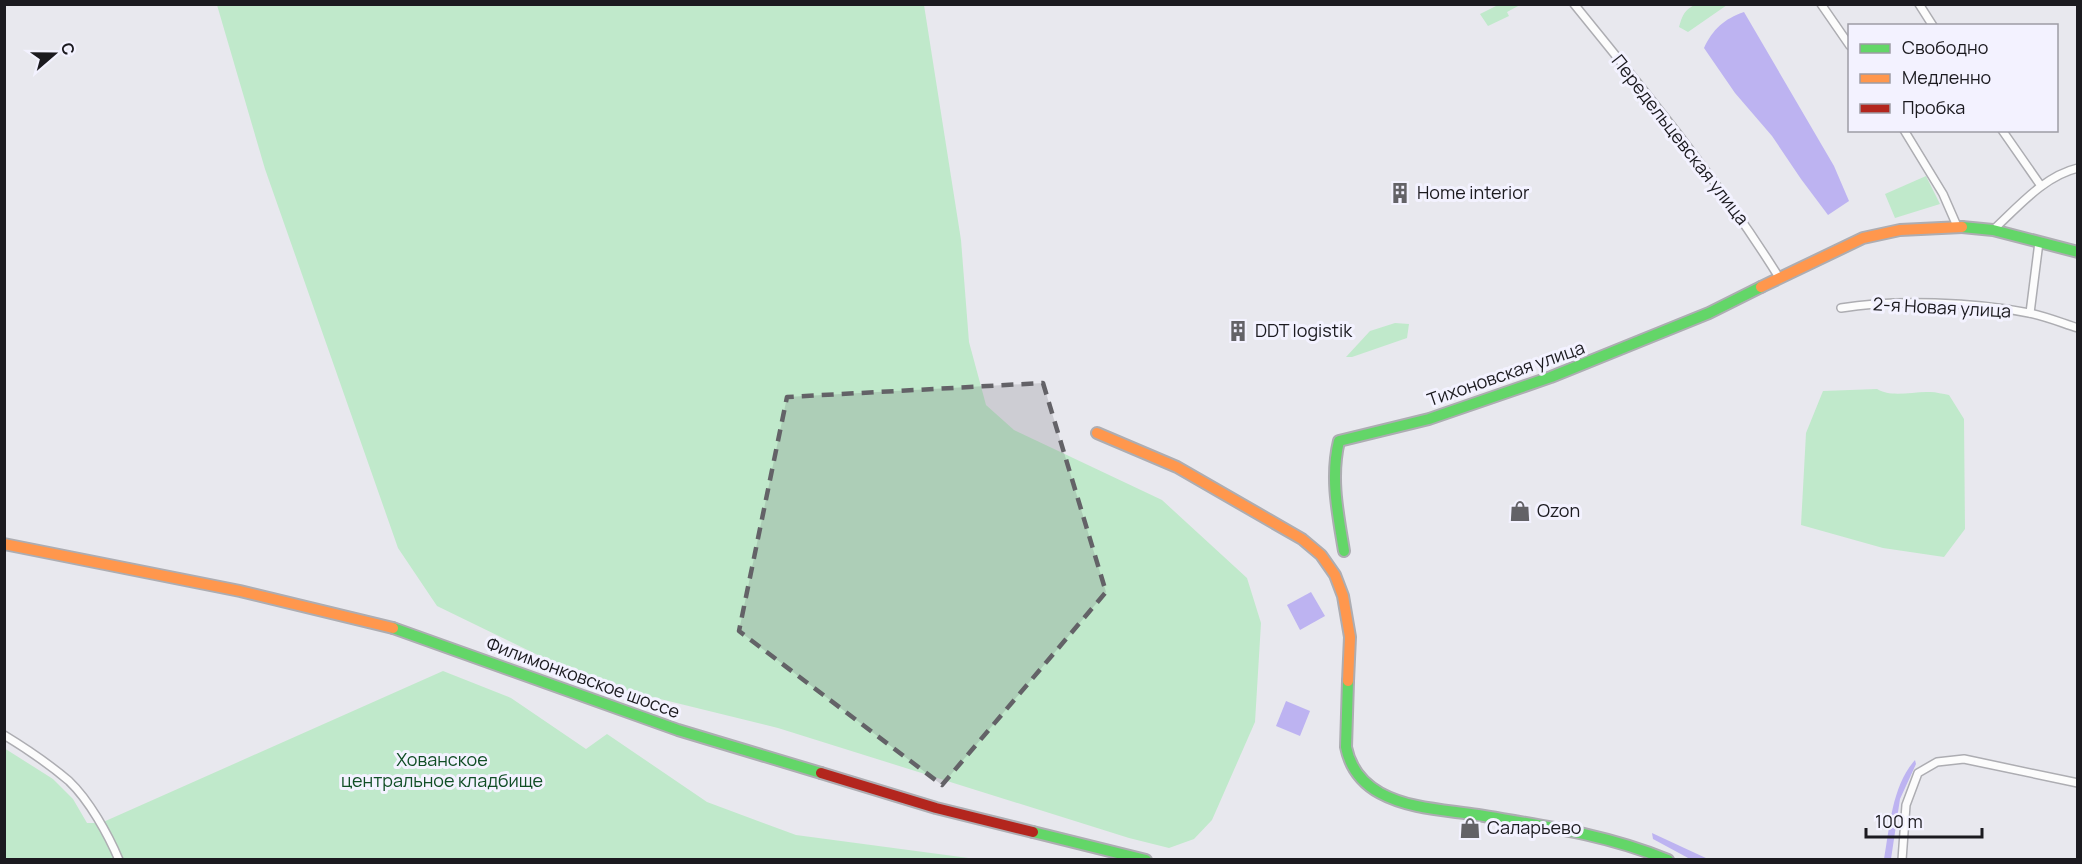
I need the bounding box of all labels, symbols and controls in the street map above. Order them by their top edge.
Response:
north arrow [24,24,84,84]
legend [1848,24,2058,132]
text: Свободно [1902,35,1988,59]
text: С [56,40,81,58]
street label: Передельцевская улица [1607,49,1755,229]
text: Медленно [1902,65,1991,89]
text: Пробка [1902,95,1965,119]
place label: Home interior [1417,180,1530,204]
building icon: Home interior [1388,181,1412,205]
street label: 2-я Новая улица [1872,291,2012,323]
place label: DDT logistik [1255,318,1353,342]
building icon: DDT logistik [1226,319,1250,343]
street label: Тихоновская улица [1424,335,1588,411]
place label: Ozon [1537,498,1580,522]
shop icon: Ozon [1508,499,1532,523]
street label: Филимонковское шоссе [483,631,683,723]
park label: Хованское центральное кладбище [341,747,543,792]
scale bar [1866,801,1982,839]
text: 100 m [1875,809,1923,833]
place label: Саларьево [1487,815,1581,839]
shop icon: Саларьево [1458,816,1482,840]

